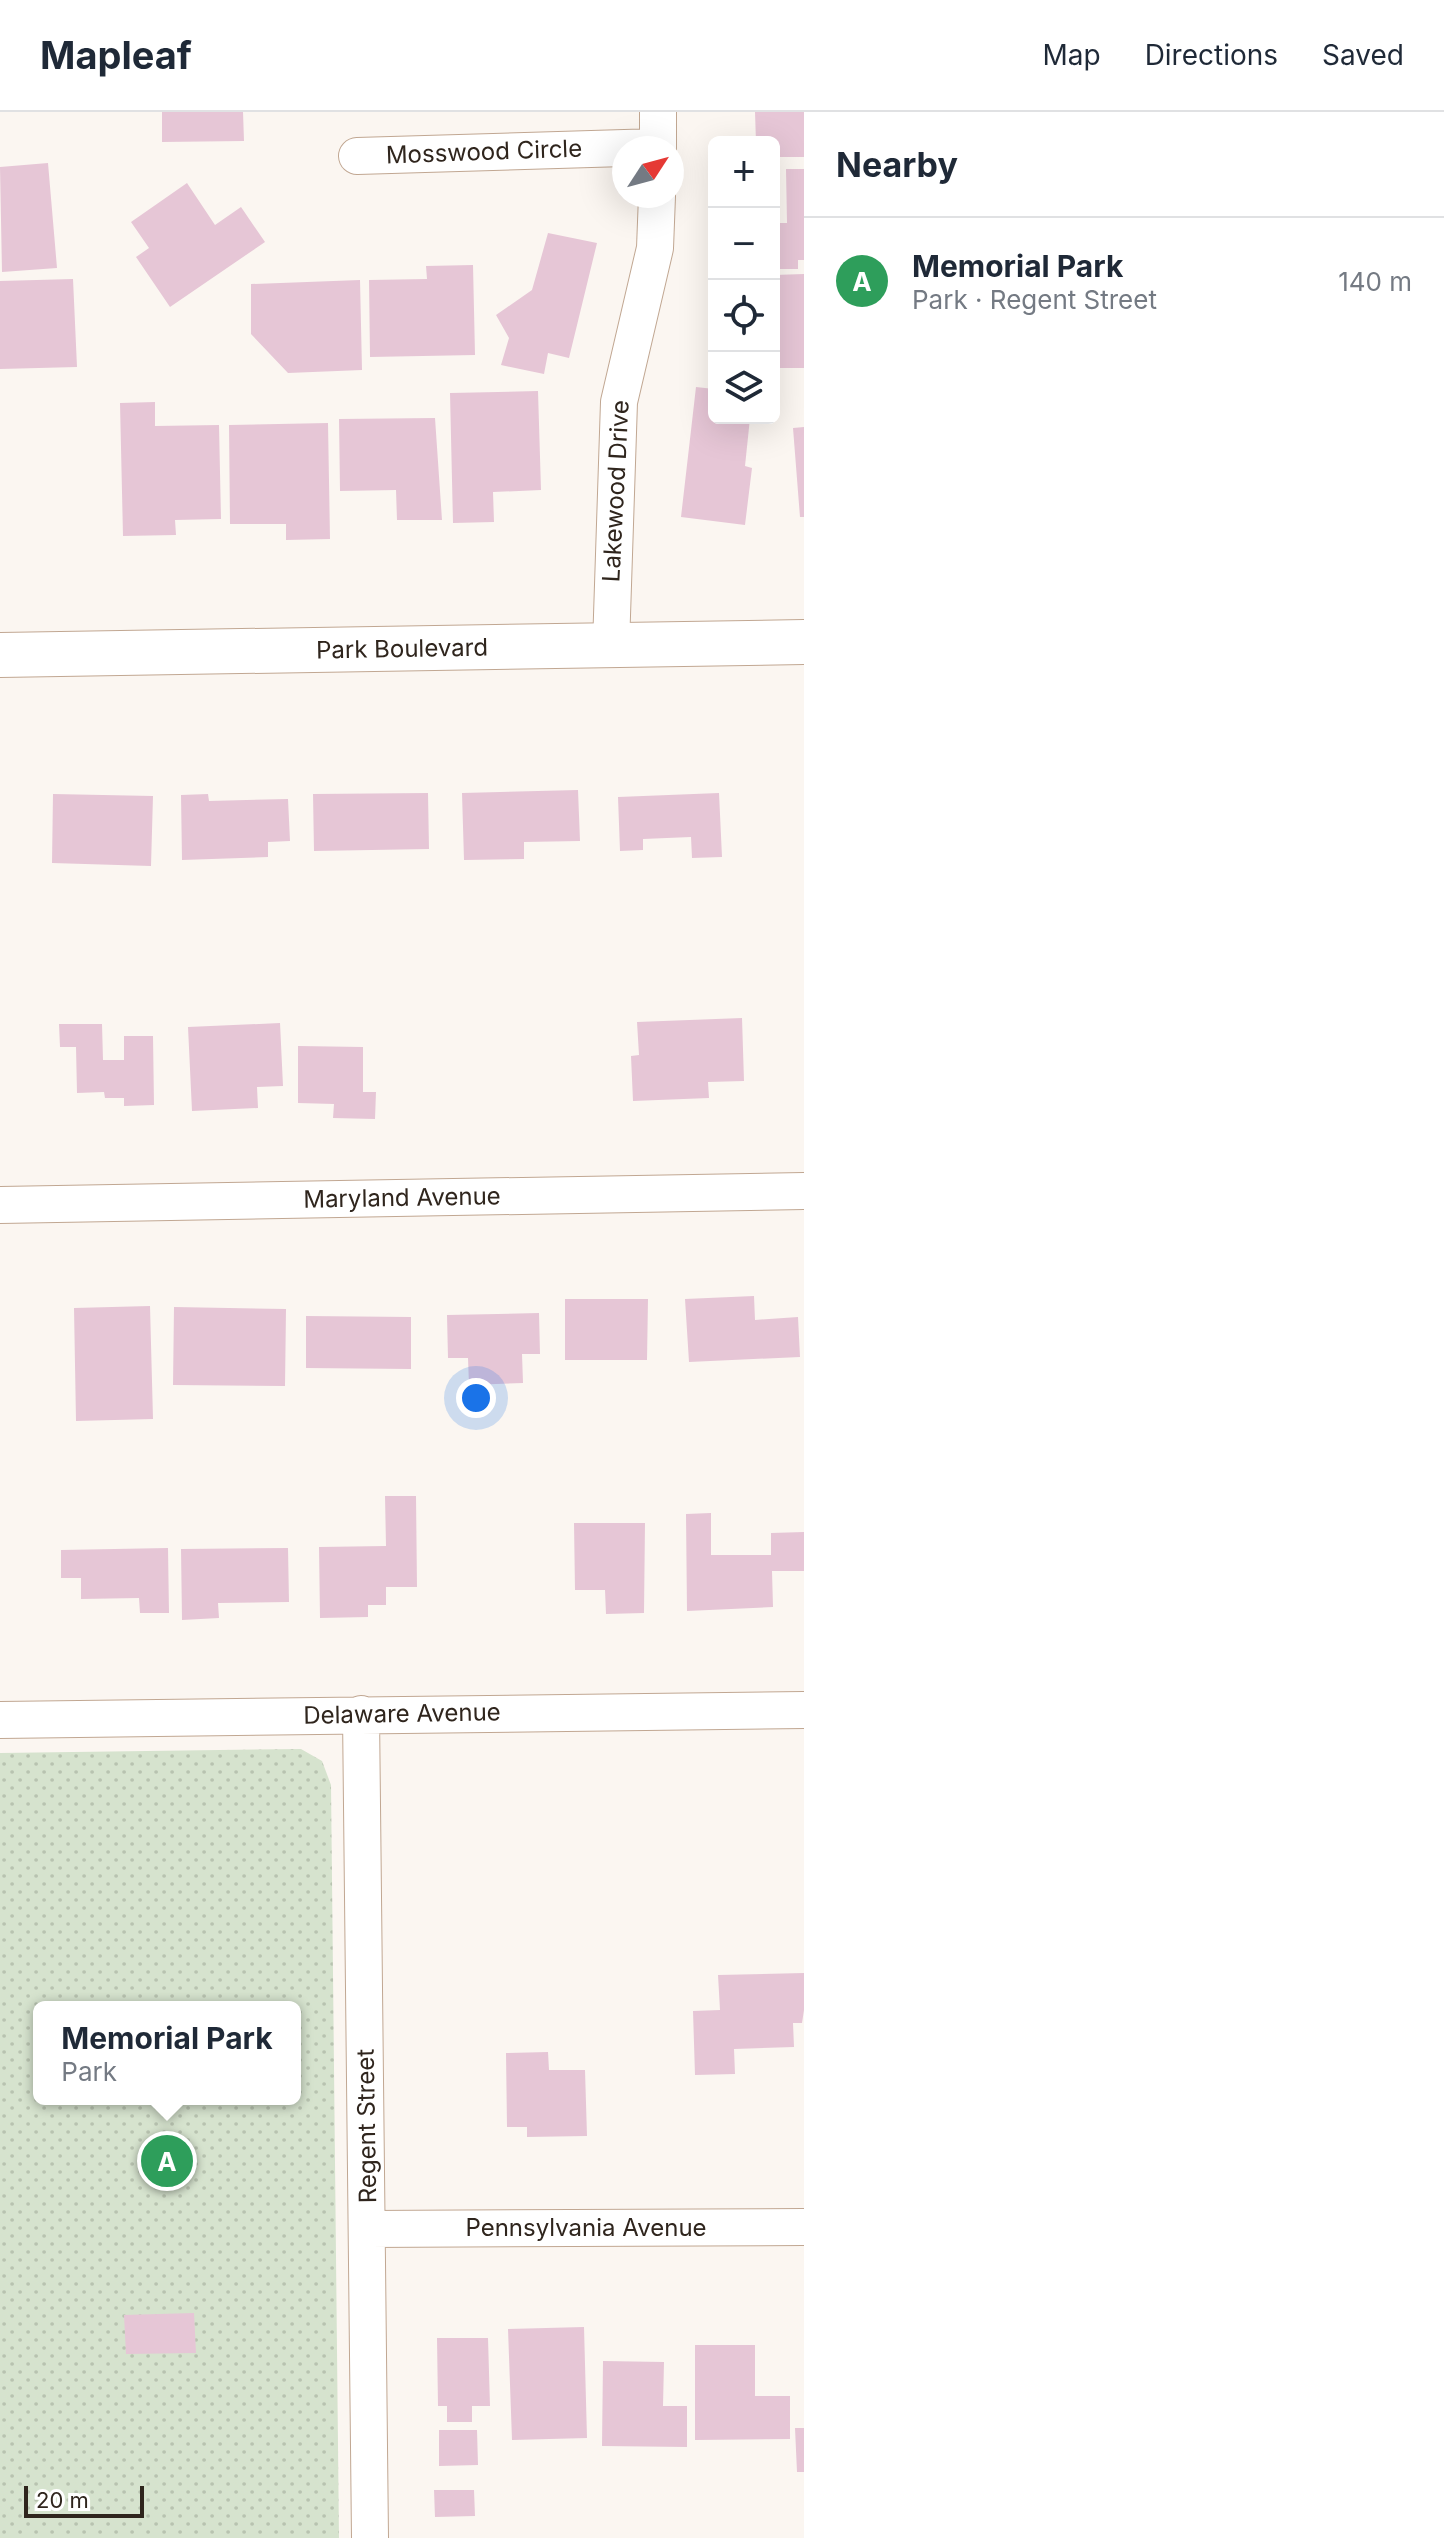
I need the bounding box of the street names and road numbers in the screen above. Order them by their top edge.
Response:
street label: Mosswood Circle [385,134,583,169]
street label: Lakewood Drive [596,399,635,583]
street label: Park Boulevard [316,633,488,664]
street label: Maryland Avenue [303,1181,501,1214]
street label: Delaware Avenue [303,1697,501,1730]
street label: Regent Street [351,2048,382,2203]
street label: Pennsylvania Avenue [465,2213,707,2242]

